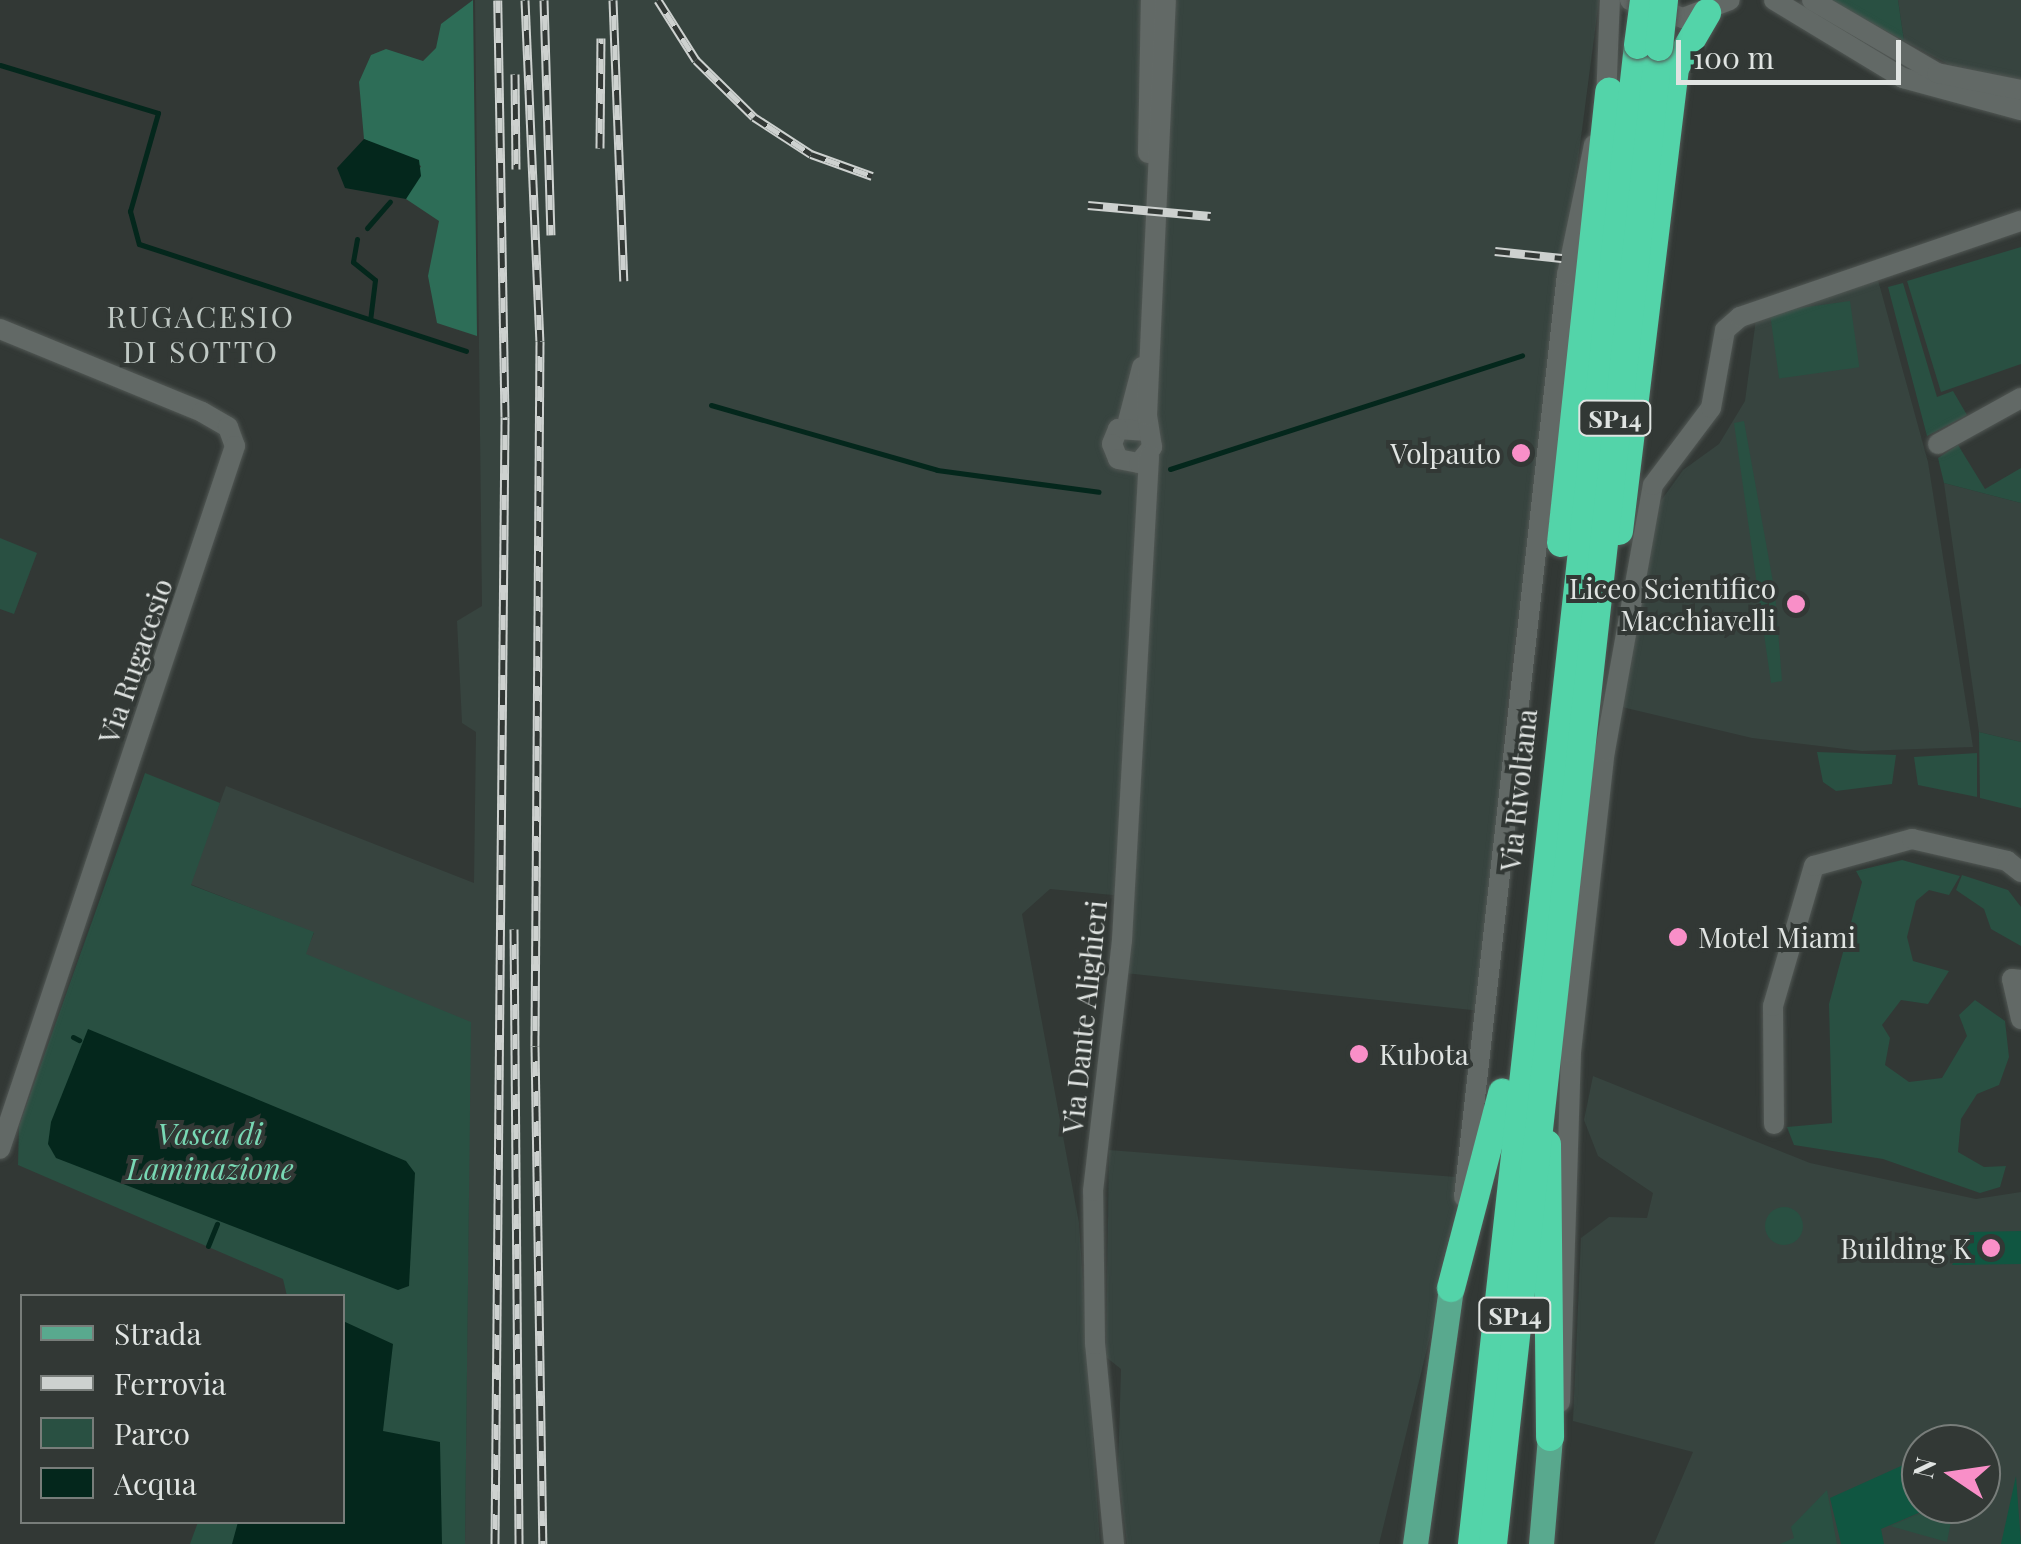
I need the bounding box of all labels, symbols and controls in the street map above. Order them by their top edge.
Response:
scale bar [1681,20,1906,82]
text: 100 m [1693,37,1774,77]
district label: RUGACESIO DI SOTTO [107,298,295,368]
road number: SP14 [1578,398,1652,438]
place label: Volpauto [1390,436,1501,470]
marker: Volpauto [1510,442,1532,464]
place label: Liceo Scientifico Macchiavelli [1569,571,1776,637]
street label: Via Rugacesio [91,574,179,748]
marker: Liceo Scientifico Macchiavelli [1785,593,1807,615]
street label: Via Rivoltana [1493,707,1543,873]
street label: Via Dante Alighieri [1055,898,1113,1136]
place label: Motel Miami [1698,920,1856,954]
marker: Motel Miami [1667,926,1689,948]
place label: Kubota [1379,1037,1469,1071]
marker: Kubota [1348,1043,1370,1065]
water label: Vasca di Laminazione [126,1115,294,1186]
place label: Building K [1840,1231,1971,1265]
marker: Building K [1980,1237,2002,1259]
legend [20,1294,345,1524]
road number: SP14 [1478,1295,1552,1335]
text: Strada [114,1313,201,1353]
text: Ferrovia [114,1363,226,1403]
text: Parco [114,1413,190,1453]
north arrow [1901,1424,2001,1524]
text: N [1903,1454,1944,1482]
text: Acqua [114,1463,197,1503]

